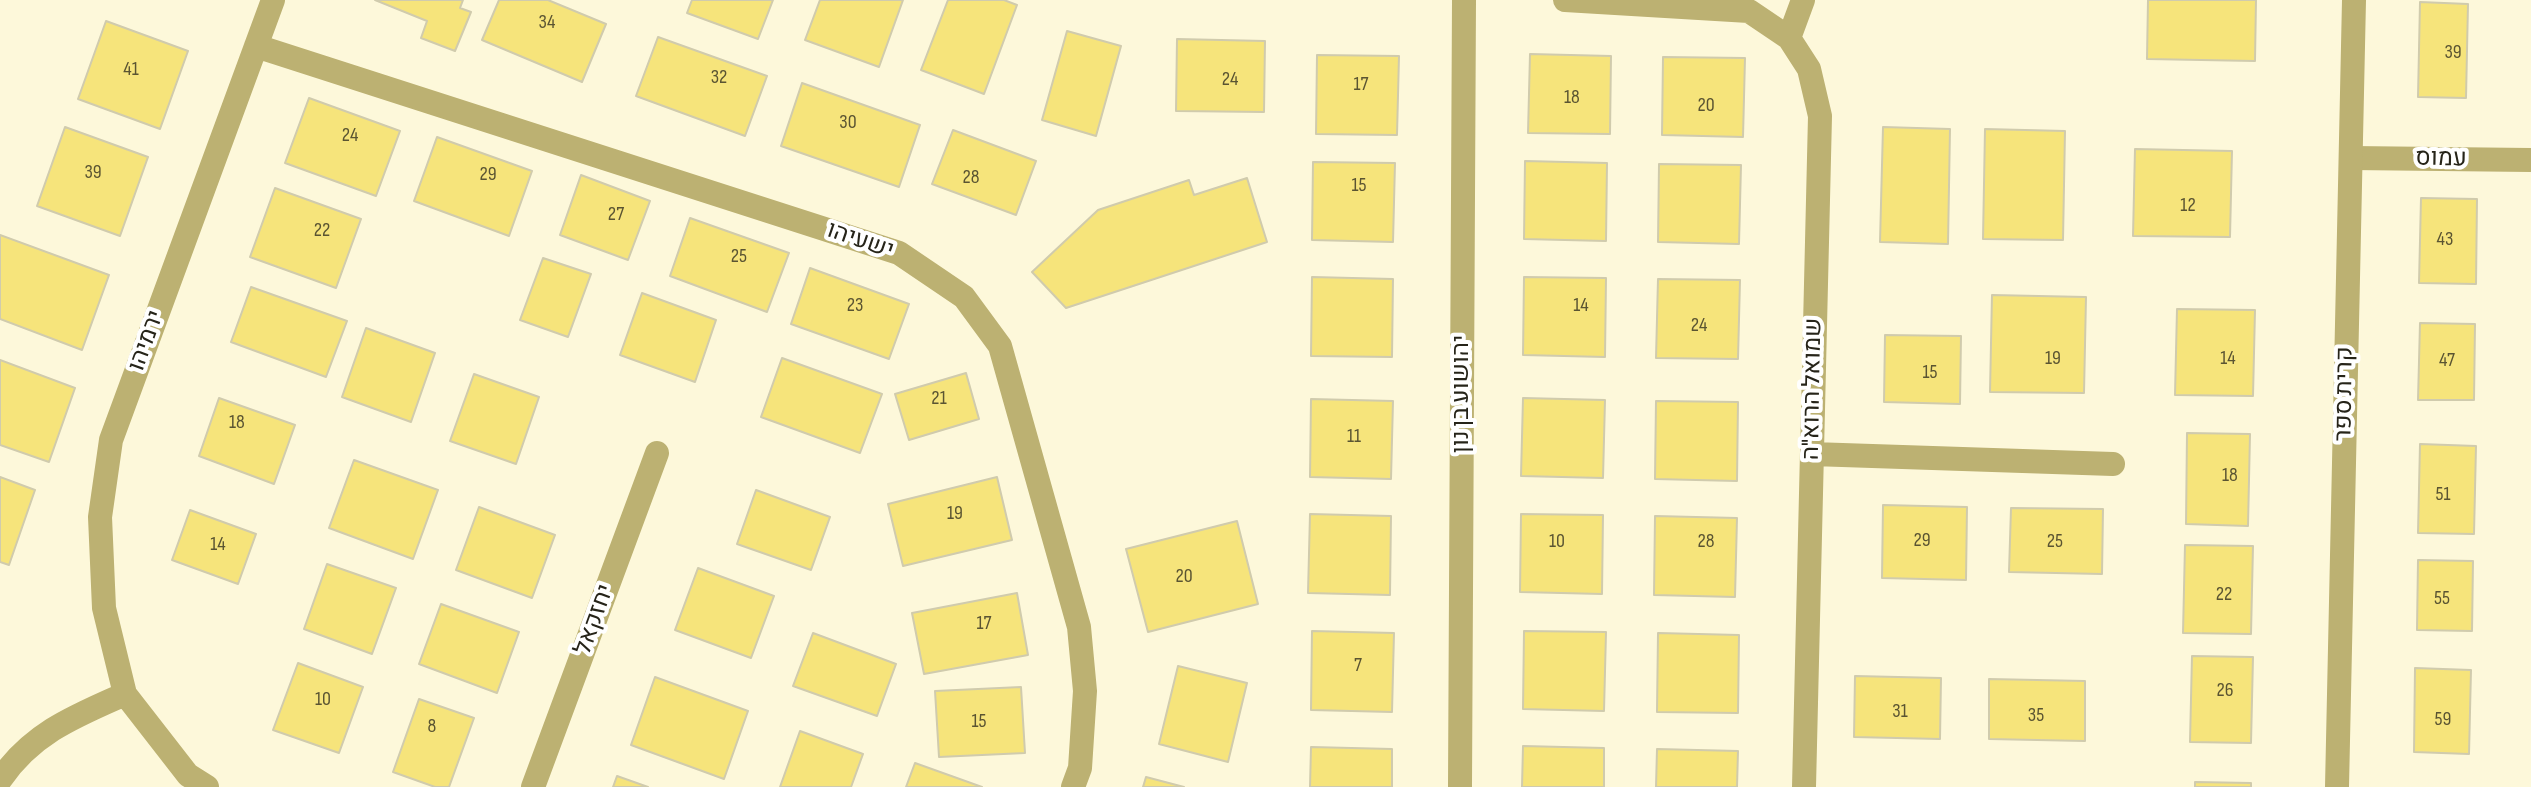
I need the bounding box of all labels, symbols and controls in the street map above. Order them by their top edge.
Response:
house number: 34 [539,11,555,35]
house number: 39 [2444,41,2462,65]
house number: 41 [123,58,139,82]
house number: 32 [711,66,727,90]
house number: 24 [1222,68,1238,92]
house number: 17 [1354,73,1368,97]
house number: 18 [1564,86,1580,110]
house number: 20 [1697,94,1715,118]
house number: 30 [839,111,857,135]
house number: 24 [342,124,358,148]
street label: עמוס [2415,144,2467,174]
house number: 39 [84,161,102,185]
house number: 29 [479,163,497,187]
house number: 28 [963,166,979,190]
house number: 15 [1351,174,1367,198]
house number: 12 [2180,194,2196,218]
house number: 27 [608,203,624,227]
street label: ישעיהו [823,216,897,266]
house number: 22 [314,219,330,243]
house number: 43 [2437,228,2453,252]
house number: 25 [731,245,747,269]
house number: 23 [847,294,863,318]
house number: 14 [1573,294,1589,318]
street label: ירמיהו [123,307,171,375]
house number: 24 [1691,314,1707,338]
street label: שמואל הרוא"ה [1797,318,1829,460]
street label: יהושוע בן נון [1448,335,1476,453]
street label: קרית ספר [2330,346,2360,442]
house number: 19 [2045,347,2061,371]
house number: 14 [2220,347,2236,371]
house number: 47 [2439,349,2455,373]
house number: 15 [1922,361,1938,385]
house number: 21 [931,387,947,411]
house number: 18 [229,411,245,435]
house number: 11 [1347,425,1361,449]
house number: 18 [2222,464,2238,488]
house number: 51 [2435,483,2451,507]
house number: 19 [947,502,963,526]
house number: 29 [1913,529,1931,553]
house number: 10 [1549,530,1565,554]
house number: 28 [1698,530,1714,554]
house number: 25 [2047,530,2063,554]
house number: 14 [210,533,226,557]
house number: 20 [1175,565,1193,589]
street label: יחזקאל [569,581,621,659]
house number: 22 [2216,583,2232,607]
house number: 55 [2434,587,2450,611]
house number: 17 [977,612,991,636]
house number: 7 [1354,654,1362,678]
house number: 26 [2217,679,2233,703]
house number: 10 [315,688,331,712]
house number: 31 [1892,700,1908,724]
house number: 35 [2028,704,2044,728]
house number: 59 [2435,708,2451,732]
house number: 15 [971,710,987,734]
house number: 8 [428,715,436,739]

